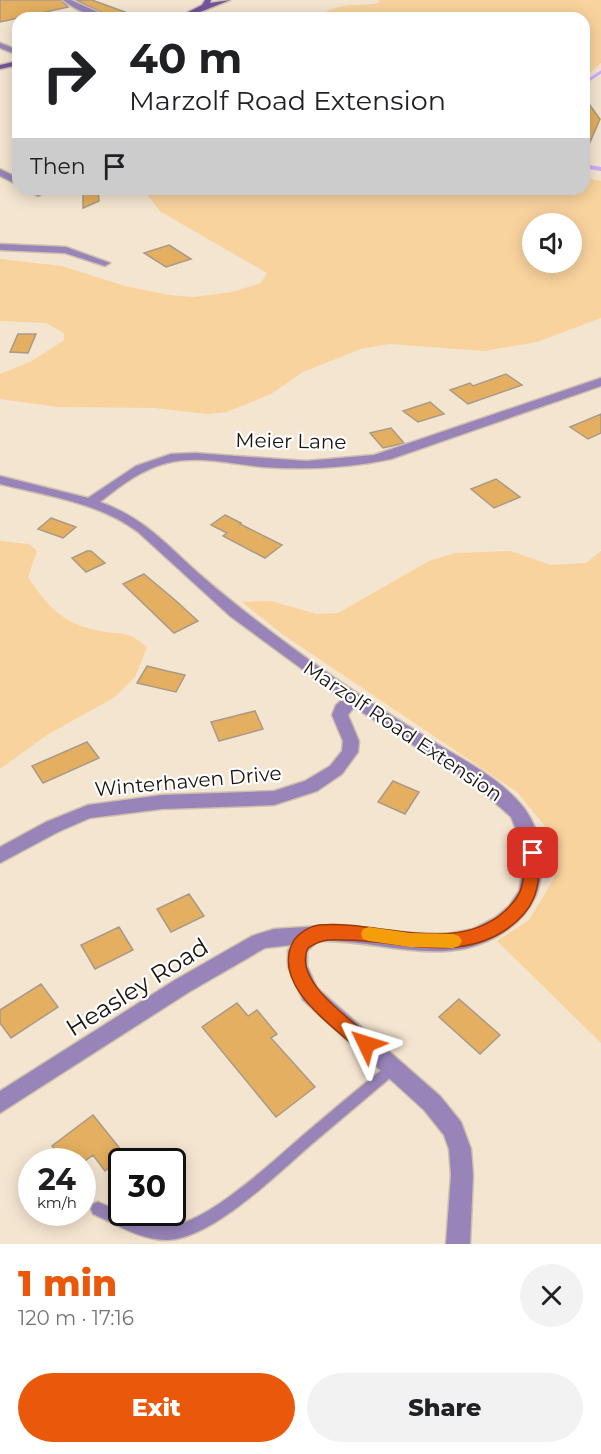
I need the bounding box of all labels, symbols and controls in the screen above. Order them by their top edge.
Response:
text: 40 m [129,32,242,84]
icon: right [30,36,108,114]
text: Marzolf Road Extension [129,84,446,117]
icon: arrive [98,150,131,183]
text: Then [30,153,86,180]
map controls [522,213,582,273]
button: sound [522,213,582,273]
street label: Meier Lane [235,428,347,454]
street label: Marzolf Road Extension [299,655,507,807]
street label: Winterhaven Drive [94,761,282,801]
pin [507,827,558,878]
icon: arrive [516,836,549,869]
street label: Heasley Road [60,932,214,1042]
position arrow [334,1012,398,1076]
speed limit sign: 30 [108,1148,186,1226]
text: 24 [38,1161,76,1198]
text: km/h [37,1193,77,1212]
text: 1 min [18,1261,117,1305]
button: close [520,1264,583,1327]
text: 120 m · 17:16 [18,1306,134,1330]
button: Exit [18,1373,295,1442]
button: Share [307,1373,583,1442]

